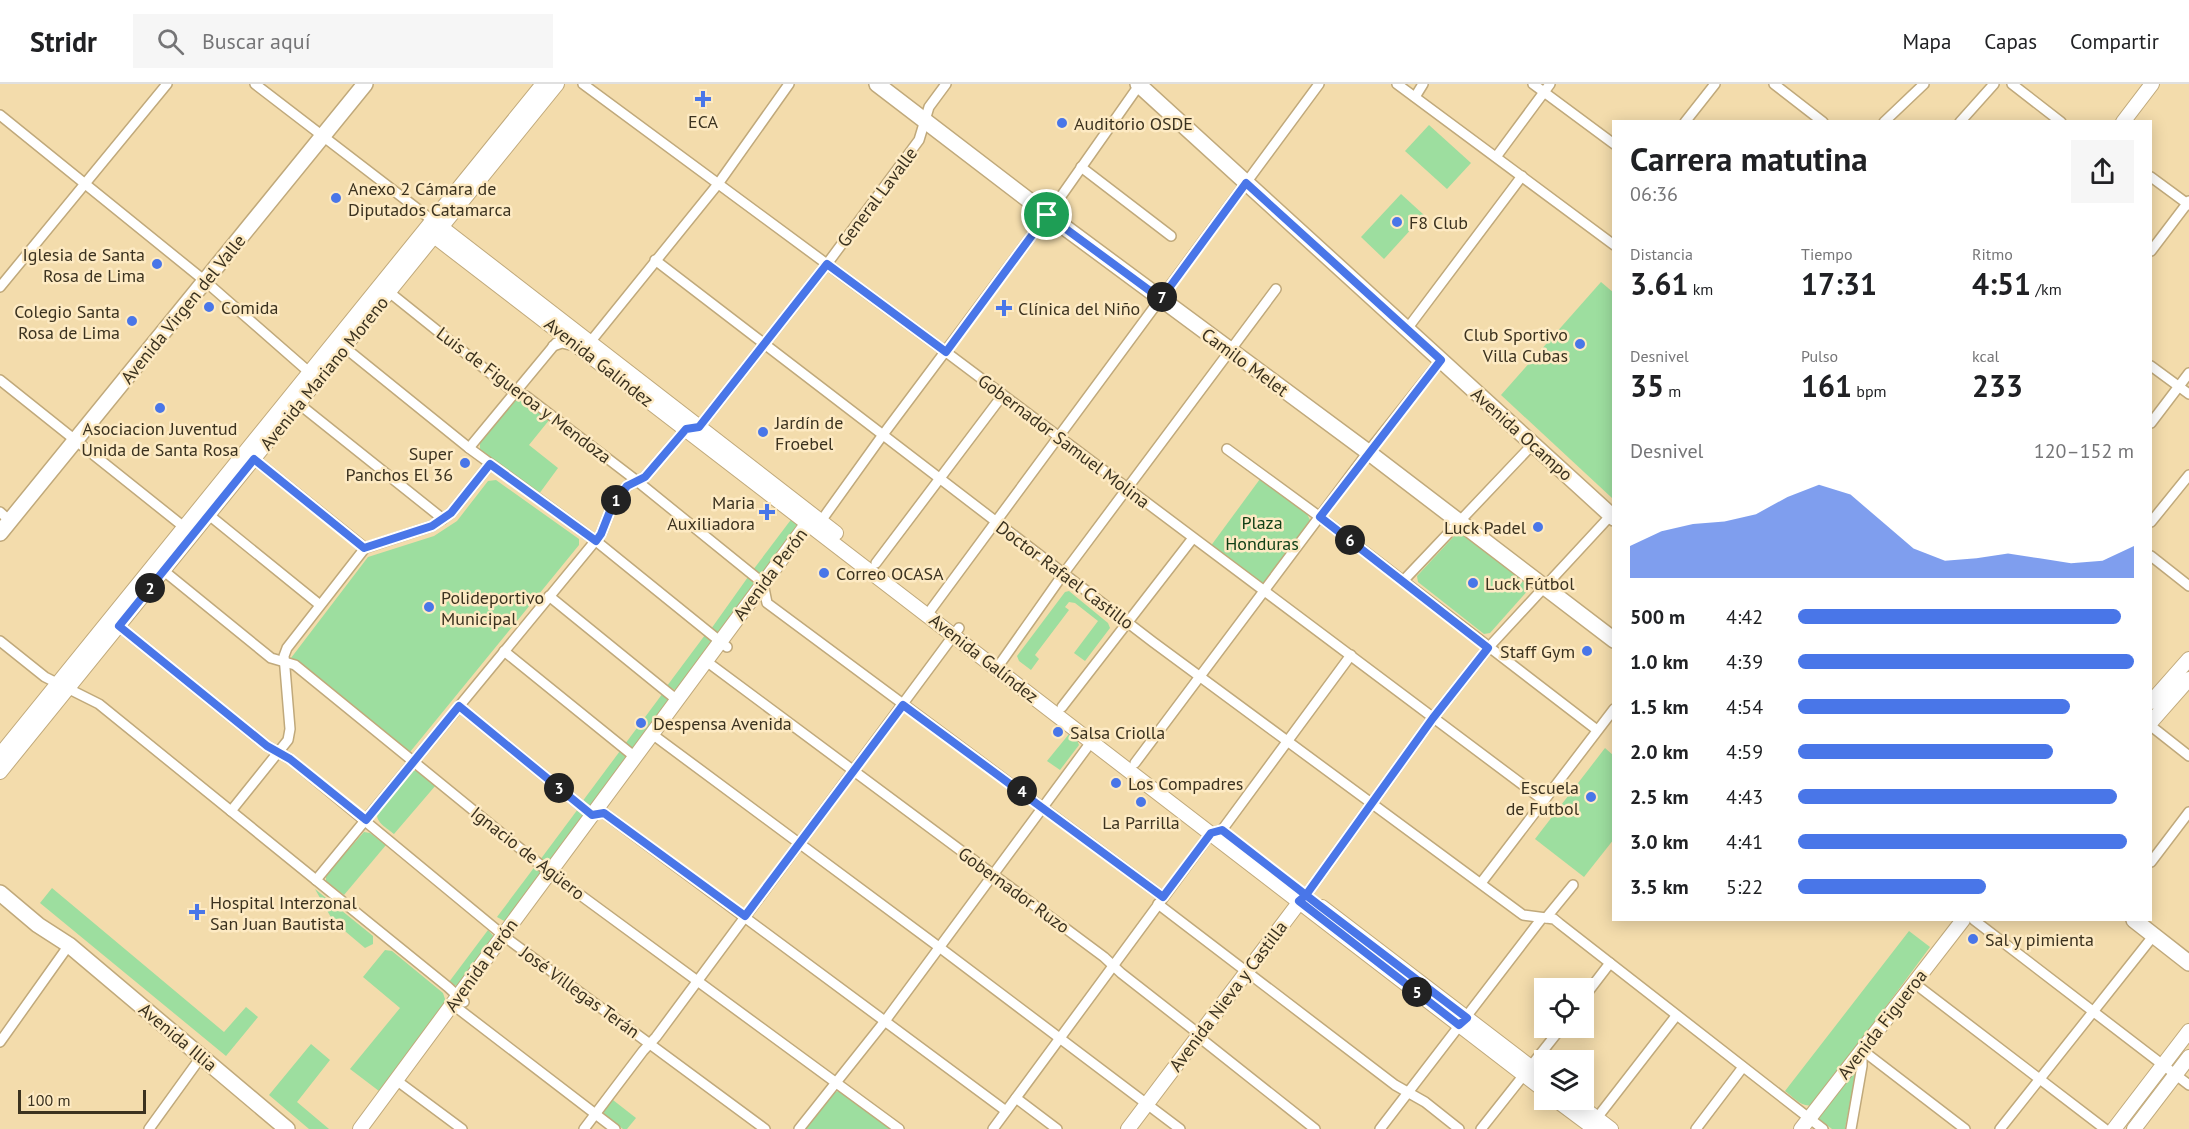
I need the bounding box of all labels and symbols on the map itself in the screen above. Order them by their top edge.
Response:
marker: ECA [694,90,712,108]
place label: ECA [688,110,718,133]
place label: Auditorio OSDE [1074,112,1193,135]
marker: Auditorio OSDE [1055,116,1069,130]
street label: General Lavalle [832,142,922,252]
place label: Anexo 2 Cámara de Diputados Catamarca [348,177,511,221]
pin [1021,189,1072,240]
marker: Anexo 2 Cámara de Diputados Catamarca [329,191,343,205]
place label: F8 Club [1409,211,1468,234]
marker: F8 Club [1390,215,1404,229]
street label: Avenida Virgen del Valle [116,230,250,388]
place label: Iglesia de Santa Rosa de Lima [23,243,145,287]
marker: Iglesia de Santa Rosa de Lima [150,257,164,271]
pin: 7 [1147,282,1177,312]
street label: Avenida Mariano Moreno [255,291,393,455]
place label: Comida [221,296,278,319]
place label: Clínica del Niño [1018,297,1140,320]
marker: Clínica del Niño [995,299,1013,317]
place label: Colegio Santa Rosa de Lima [14,300,120,344]
marker: Comida [202,300,216,314]
street label: Avenida Galíndez [540,312,658,412]
marker: Colegio Santa Rosa de Lima [125,314,139,328]
street label: Luis de Figueroa y Mendoza [432,322,616,468]
street label: Camilo Melet [1197,323,1293,401]
place label: Club Sportivo Villa Cubas [1464,323,1568,367]
marker: Club Sportivo Villa Cubas [1573,337,1587,351]
street label: Gobernador Samuel Molina [973,369,1155,513]
street label: Avenida Ocampo [1466,382,1578,486]
marker: Asociacion Juventud Unida de Santa Rosa [153,401,167,415]
place label: Jardín de Froebel [774,411,843,455]
place label: Asociacion Juventud Unida de Santa Rosa [81,417,239,461]
marker: Jardín de Froebel [756,425,770,439]
place label: Super Panchos El 36 [345,442,453,486]
marker: Super Panchos El 36 [458,456,472,470]
pin: 1 [601,485,631,515]
place label: Maria Auxiliadora [667,491,755,535]
marker: Maria Auxiliadora [760,505,774,519]
park label: Plaza Honduras [1225,511,1299,555]
street label: Doctor Rafael Castillo [991,516,1139,634]
place label: Luck Padel [1444,516,1527,539]
marker: Luck Padel [1531,520,1545,534]
street label: Avenida Perón [728,523,812,625]
pin: 6 [1335,525,1365,555]
place label: Correo OCASA [836,562,944,585]
marker: Correo OCASA [817,566,831,580]
place label: Luck Fútbol [1485,572,1575,595]
pin: 2 [135,573,165,603]
marker: Luck Fútbol [1466,576,1480,590]
place label: Polideportivo Municipal [441,586,544,630]
marker: Polideportivo Municipal [422,600,436,614]
street label: Avenida Galíndez [925,608,1043,708]
place label: Staff Gym [1500,640,1575,663]
marker: Staff Gym [1580,644,1594,658]
place label: Despensa Avenida [653,712,792,735]
marker: Despensa Avenida [634,716,648,730]
place label: Salsa Criolla [1070,721,1165,744]
marker: Salsa Criolla [1051,725,1065,739]
place label: Los Compadres [1128,772,1243,795]
pin: 3 [544,773,574,803]
pin: 4 [1007,776,1037,806]
marker: Los Compadres [1109,776,1123,790]
place label: Escuela de Futbol [1506,776,1580,820]
marker: Escuela de Futbol [1584,790,1598,804]
marker: La Parrilla [1134,795,1148,809]
street label: Ignacio de Agüero [466,801,590,905]
place label: La Parrilla [1102,811,1180,834]
street label: Gobernador Ruzo [954,842,1074,938]
place label: Hospital Interzonal San Juan Bautista [210,891,357,935]
marker: Hospital Interzonal San Juan Bautista [188,903,206,921]
street label: Avenida Perón [439,914,523,1016]
street label: Avenida Nieva y Castilla [1164,916,1292,1076]
place label: Sal y pimienta [1985,928,2094,951]
marker: Sal y pimienta [1966,932,1980,946]
street label: José Villegas Terán [515,940,644,1043]
street label: Avenida Figueroa [1832,965,1932,1083]
pin: 5 [1402,977,1432,1007]
street label: Avenida Illia [134,998,222,1076]
scale bar [18,1087,146,1114]

